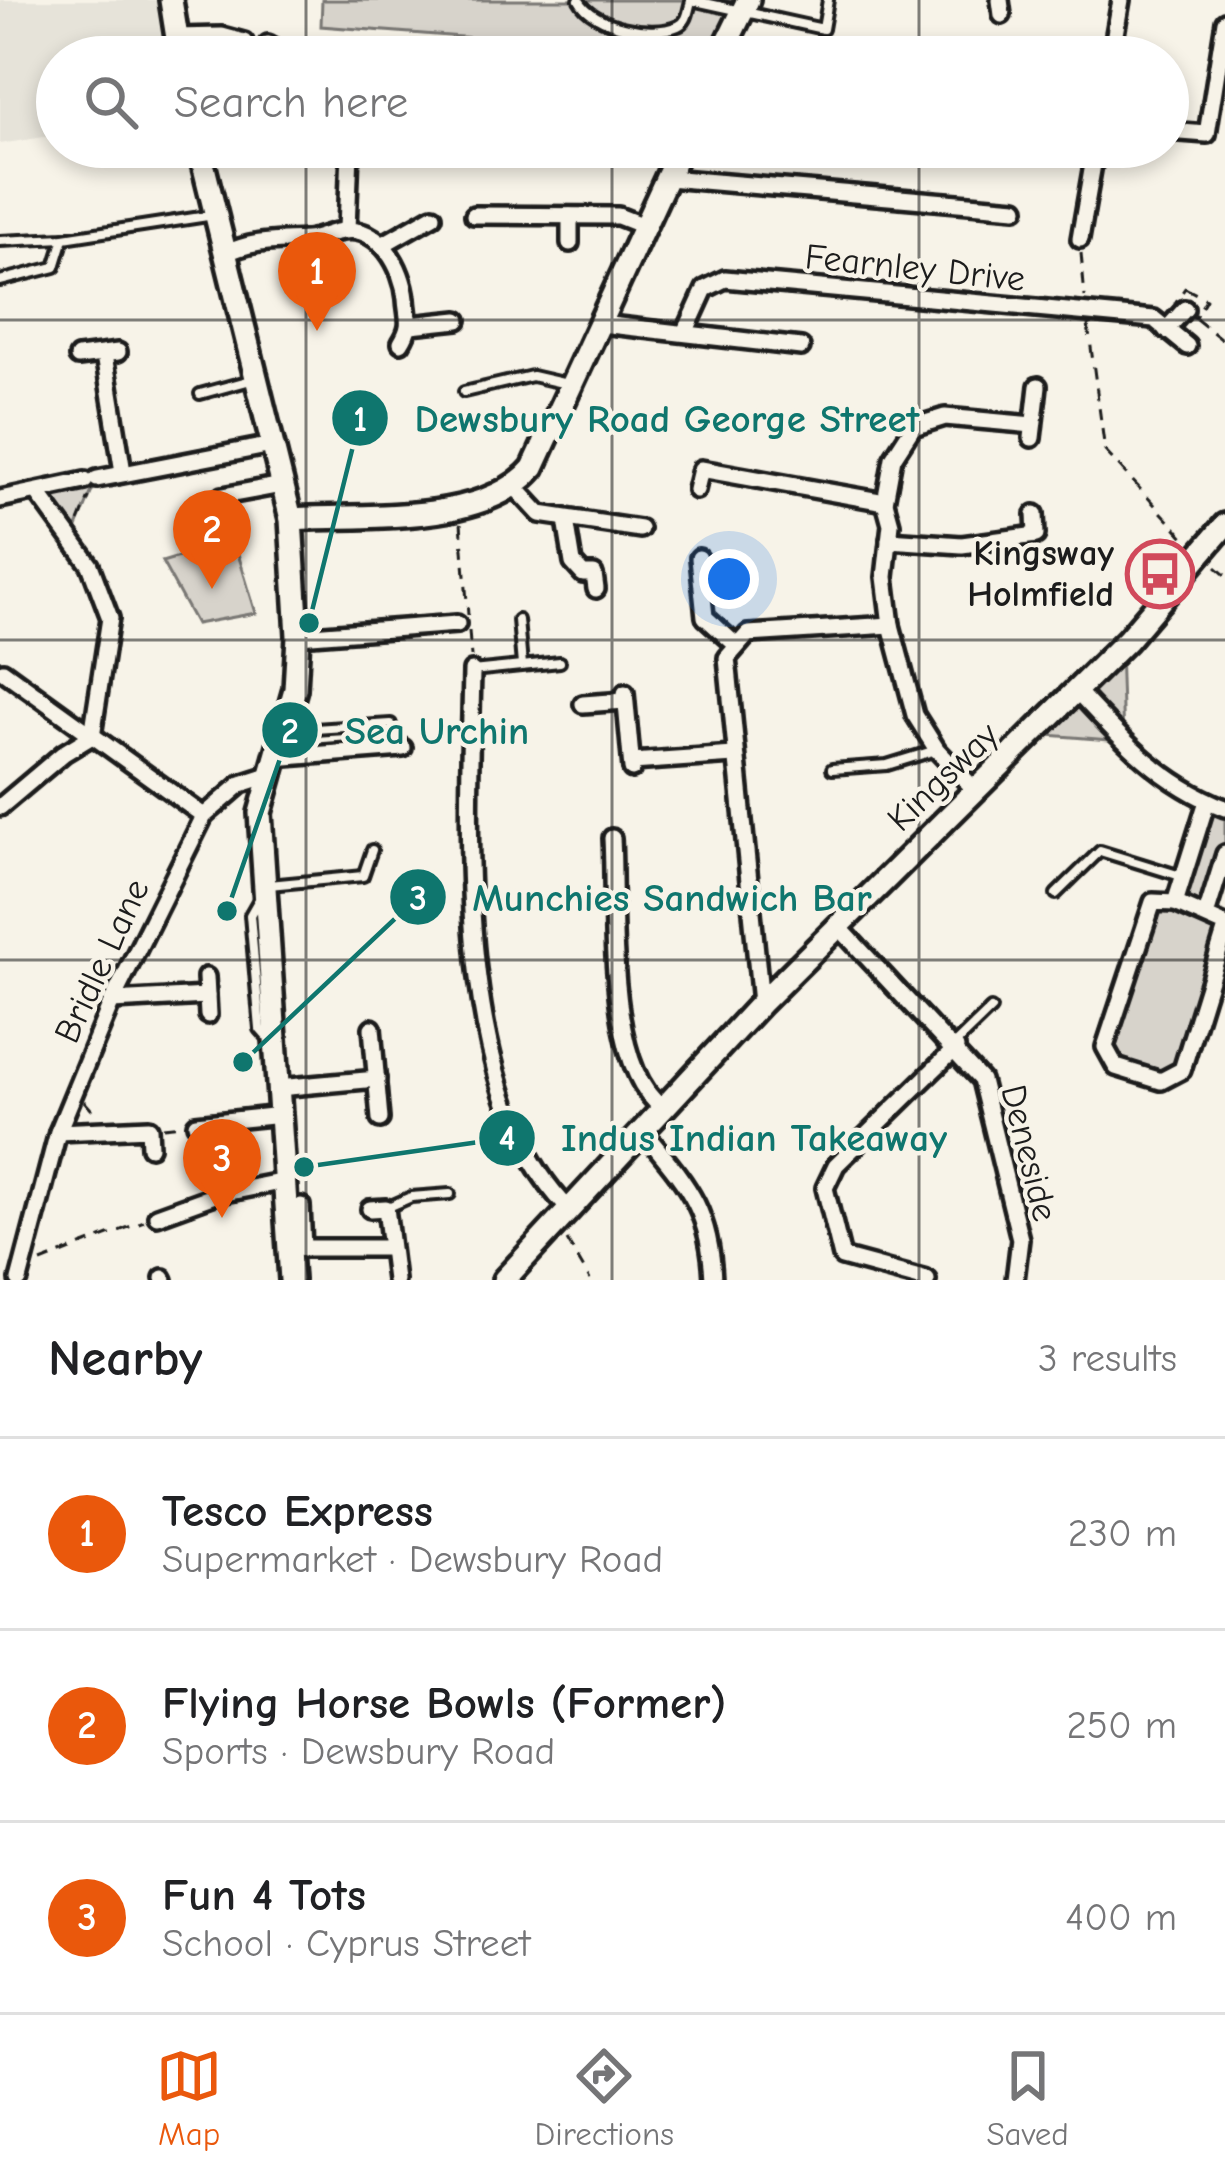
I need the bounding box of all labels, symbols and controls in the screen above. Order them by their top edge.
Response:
search box [36,36,1189,168]
icon: search [78,69,144,135]
text: Search here [174,76,408,128]
pin: 1 [278,232,356,331]
street label: Fearnley Drive [803,236,1027,300]
callout: Dewsbury Road George Street [330,381,943,456]
text: Dewsbury Road George Street [415,397,921,442]
text: 1 [353,399,367,440]
pin: 2 [173,490,251,589]
place label: Kingsway Holmfield [967,533,1114,615]
bus stop icon: Kingsway Holmfield [1125,539,1195,609]
your location [699,549,759,609]
callout: Sea Urchin [260,693,553,768]
text: Sea Urchin [345,709,529,754]
text: 2 [281,711,299,752]
street label: Kingsway [879,714,1007,840]
callout: Munchies Sandwich Bar [388,860,896,935]
street label: Bridle Lane [46,873,158,1049]
text: Munchies Sandwich Bar [472,876,872,921]
text: 3 [409,878,427,919]
street label: Deneside [992,1081,1066,1225]
callout: Indus Indian Takeaway [477,1100,971,1175]
text: Indus Indian Takeaway [561,1116,947,1161]
text: 4 [499,1118,515,1159]
pin: 3 [183,1119,261,1218]
text: Nearby [48,1329,202,1388]
text: 3 results [1038,1336,1177,1381]
text: Tesco Express [162,1485,433,1537]
text: 1 [79,1511,95,1556]
text: 230 m [1068,1511,1177,1556]
text: Supermarket · Dewsbury Road [162,1537,663,1582]
text: Flying Horse Bowls (Former) [162,1677,726,1729]
text: 2 [77,1703,97,1748]
text: 250 m [1066,1703,1177,1748]
text: Sports · Dewsbury Road [162,1729,555,1774]
text: Fun 4 Tots [162,1869,366,1921]
text: 3 [77,1895,97,1940]
text: 400 m [1065,1895,1177,1940]
text: School · Cyprus Street [162,1921,530,1966]
tab: Map [156,2043,222,2153]
tab: Directions [535,2043,674,2153]
tab: Saved [986,2043,1069,2153]

